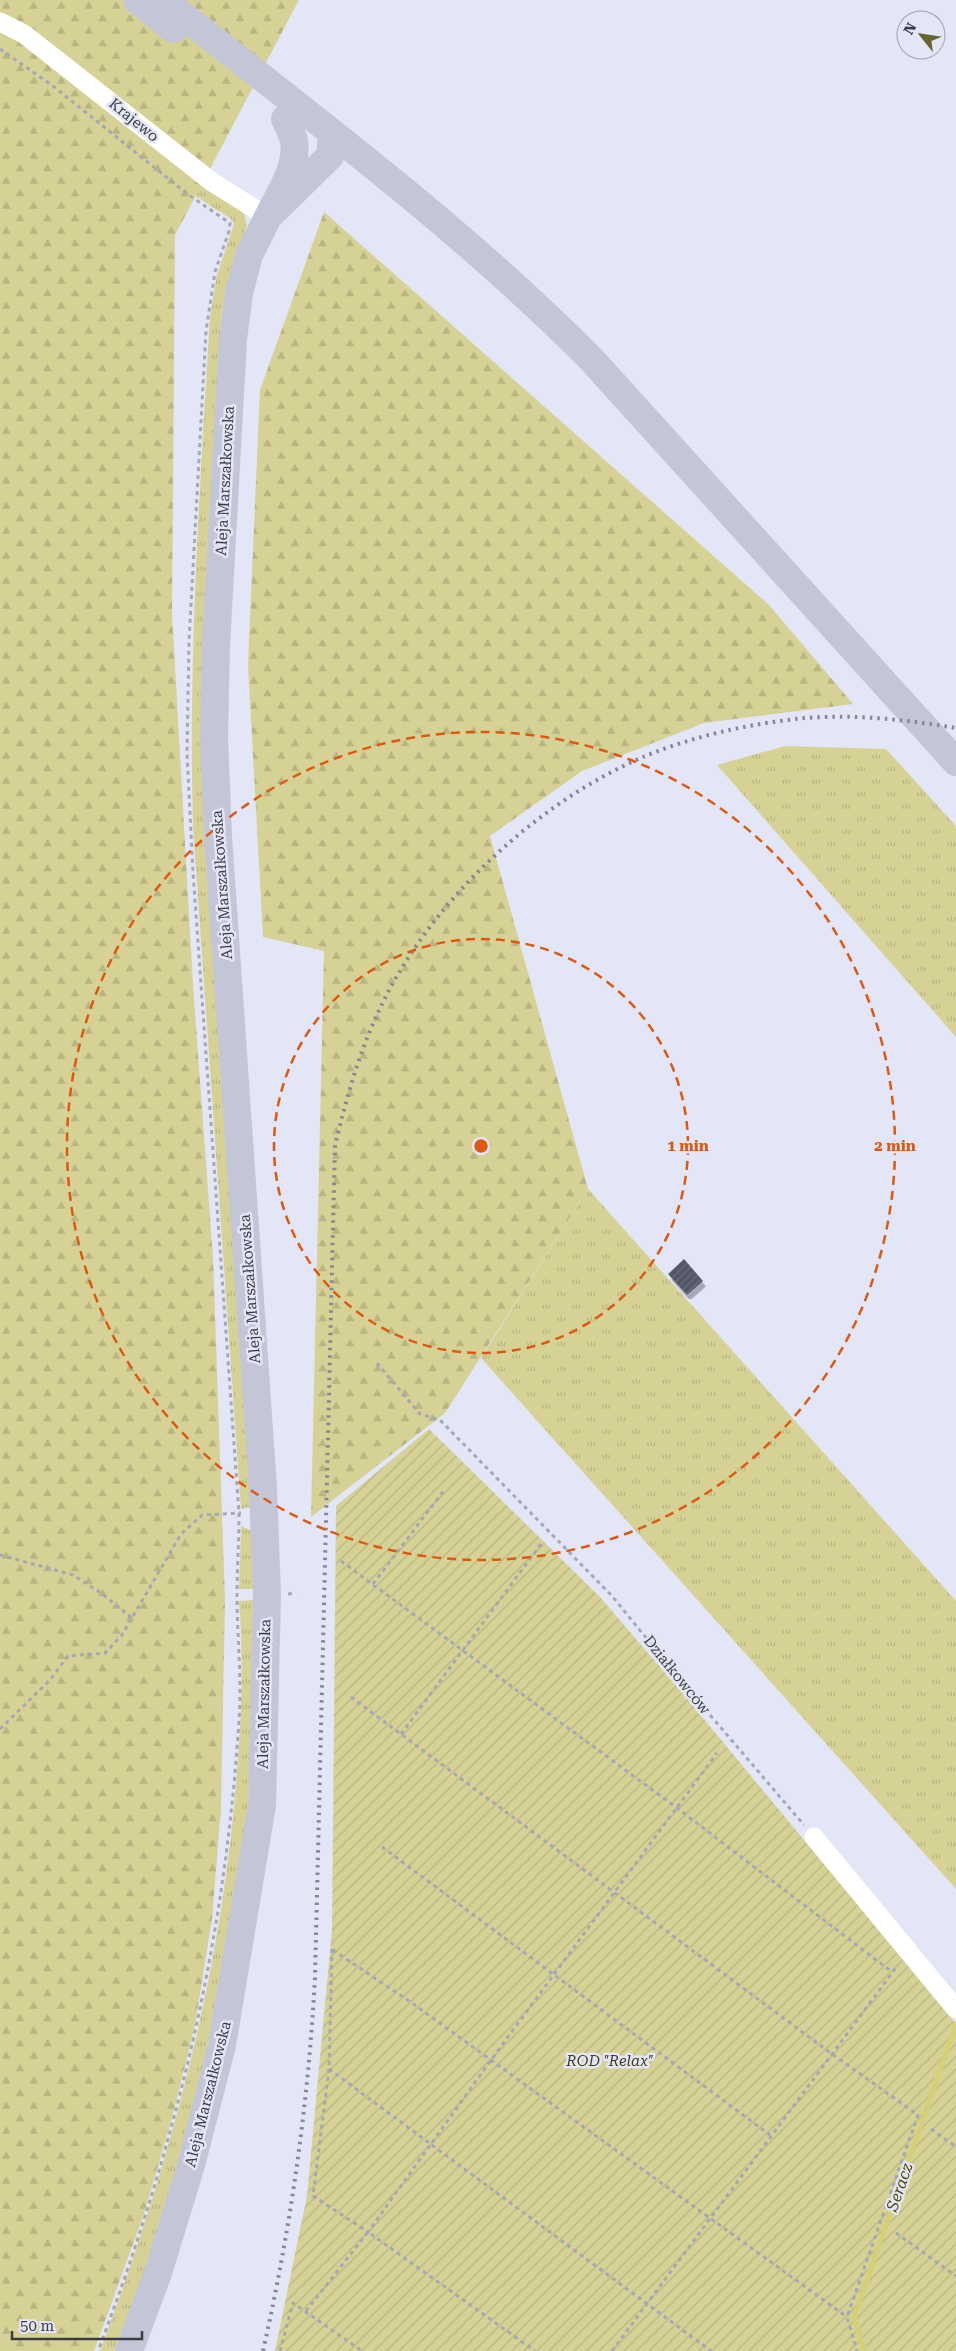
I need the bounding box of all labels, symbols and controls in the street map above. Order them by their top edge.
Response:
north arrow [896,10,946,60]
text: N [900,20,919,37]
street label: Krajewo [105,94,163,146]
street label: Aleja Marszałkowska [212,406,238,556]
street label: Aleja Marszałkowska [208,810,236,960]
centre of rings [472,1137,490,1155]
text: 1 min [667,1137,709,1155]
text: 2 min [874,1137,916,1155]
street label: Aleja Marszałkowska [236,1214,264,1364]
street label: Aleja Marszałkowska [254,1619,274,1769]
street label: Działkowców [640,1632,715,1718]
street label: Aleja Marszałkowska [181,2019,235,2169]
park label: ROD "Relax" [565,2052,654,2070]
water label: Seracz [882,2160,917,2215]
scale bar [12,2308,142,2340]
text: 50 m [20,2317,55,2335]

